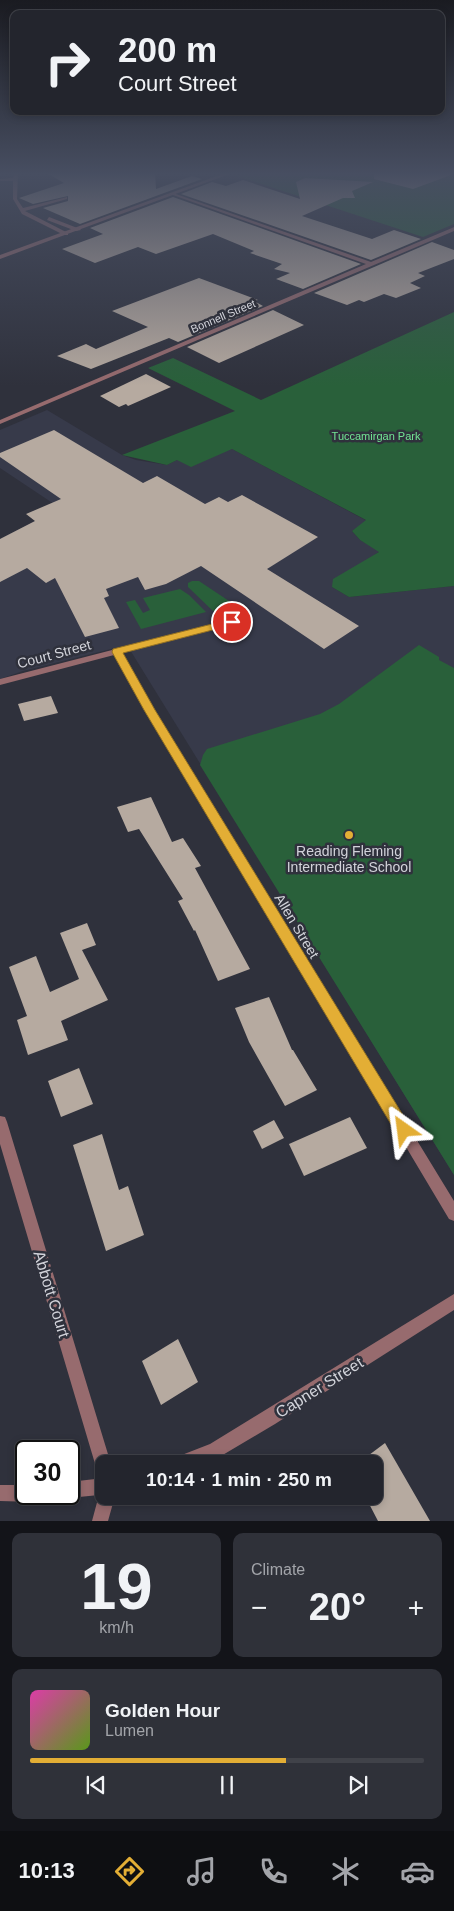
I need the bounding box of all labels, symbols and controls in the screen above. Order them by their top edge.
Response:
icon: right [35,30,100,95]
text: 200 m [118,30,217,69]
text: Court Street [118,71,237,96]
street label: Bonnell Street [189,297,257,335]
park label: Tuccamirgan Park [332,430,421,442]
pin [211,601,253,643]
icon: arrive [218,608,246,636]
street label: Court Street [15,636,93,671]
marker: Reading Fleming Intermediate School [343,829,355,841]
place label: Reading Fleming Intermediate School [287,843,411,875]
street label: Allen Street [272,891,323,961]
position arrow [377,1103,429,1155]
street label: Abbott Court [30,1249,73,1340]
street label: Capner Street [273,1354,366,1421]
speed limit sign: 30 [15,1440,80,1505]
text: 10:14 · 1 min · 250 m [146,1469,332,1490]
text: 19 [80,1550,153,1623]
text: Climate [251,1561,305,1578]
text: 20° [309,1586,366,1628]
text: − [251,1592,267,1623]
text: + [408,1592,424,1623]
text: km/h [99,1619,134,1636]
text: Golden Hour [105,1700,220,1721]
text: Lumen [105,1722,154,1739]
icon: previous [82,1771,110,1799]
icon: pause [213,1771,241,1799]
icon: next [344,1771,372,1799]
icon: directions [112,1854,147,1889]
icon: music [184,1854,219,1889]
icon: phone [256,1854,291,1889]
icon: climate [328,1854,363,1889]
icon: car [400,1854,435,1889]
text: 10:13 [19,1858,75,1883]

